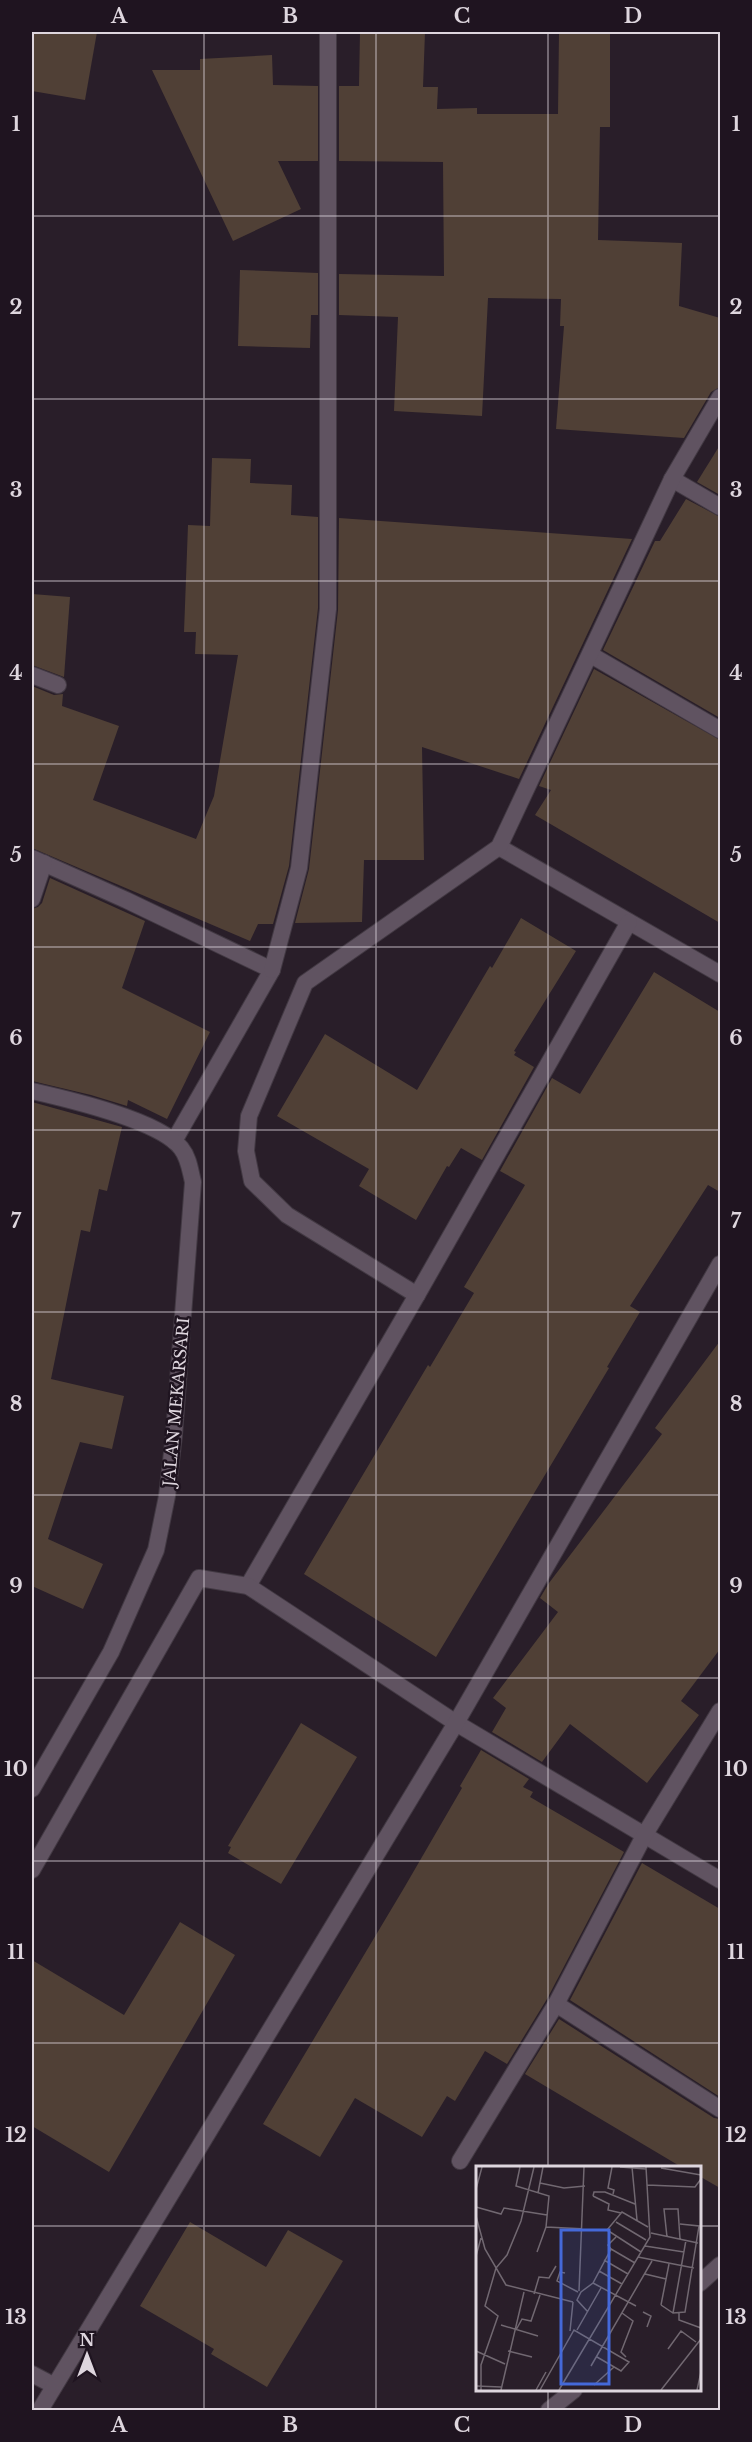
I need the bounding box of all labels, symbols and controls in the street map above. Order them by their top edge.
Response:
text: A [110,4,128,28]
text: B [282,4,298,28]
text: C [454,4,470,28]
text: D [624,4,642,28]
text: 1 [12,112,21,136]
text: 1 [732,112,741,136]
text: 2 [9,295,23,319]
text: 2 [729,295,743,319]
text: 3 [10,478,22,502]
text: 3 [730,478,742,502]
text: 4 [9,661,23,685]
text: 4 [729,661,743,685]
text: 5 [10,843,22,867]
text: 5 [730,843,742,867]
text: 6 [9,1026,23,1050]
text: 6 [729,1026,743,1050]
text: 7 [11,1209,22,1233]
text: 7 [731,1209,742,1233]
street label: JALAN MEKARSARI [158,1317,193,1489]
text: 8 [10,1392,22,1416]
text: 8 [730,1392,742,1416]
text: 9 [9,1574,23,1598]
text: 9 [729,1574,743,1598]
text: 10 [4,1757,28,1781]
text: 10 [724,1757,748,1781]
text: 11 [7,1940,25,1964]
text: 11 [727,1940,745,1964]
text: 12 [5,2123,27,2147]
text: 12 [725,2123,747,2147]
inset map [476,2166,701,2391]
text: 13 [5,2305,27,2329]
text: 13 [725,2305,747,2329]
north arrow [57,2325,117,2385]
text: N [79,2330,95,2350]
text: A [110,2413,128,2437]
text: B [282,2413,298,2437]
text: C [454,2413,470,2437]
text: D [624,2413,642,2437]

